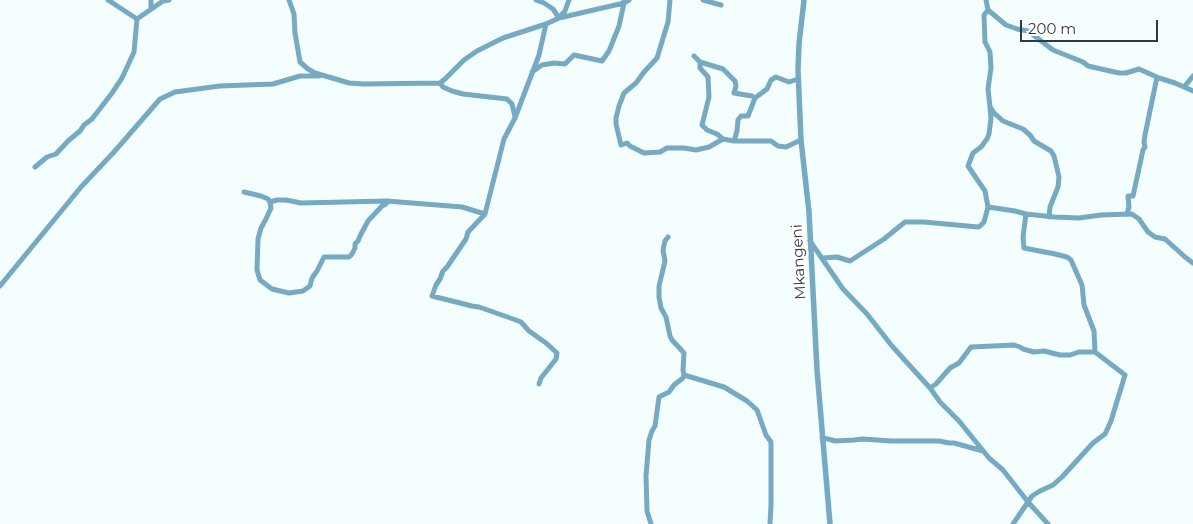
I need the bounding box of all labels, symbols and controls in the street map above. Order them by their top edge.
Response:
scale bar [1023,10,1160,42]
text: 200 m [1028,19,1076,38]
street label: Mkangeni [788,224,810,300]

